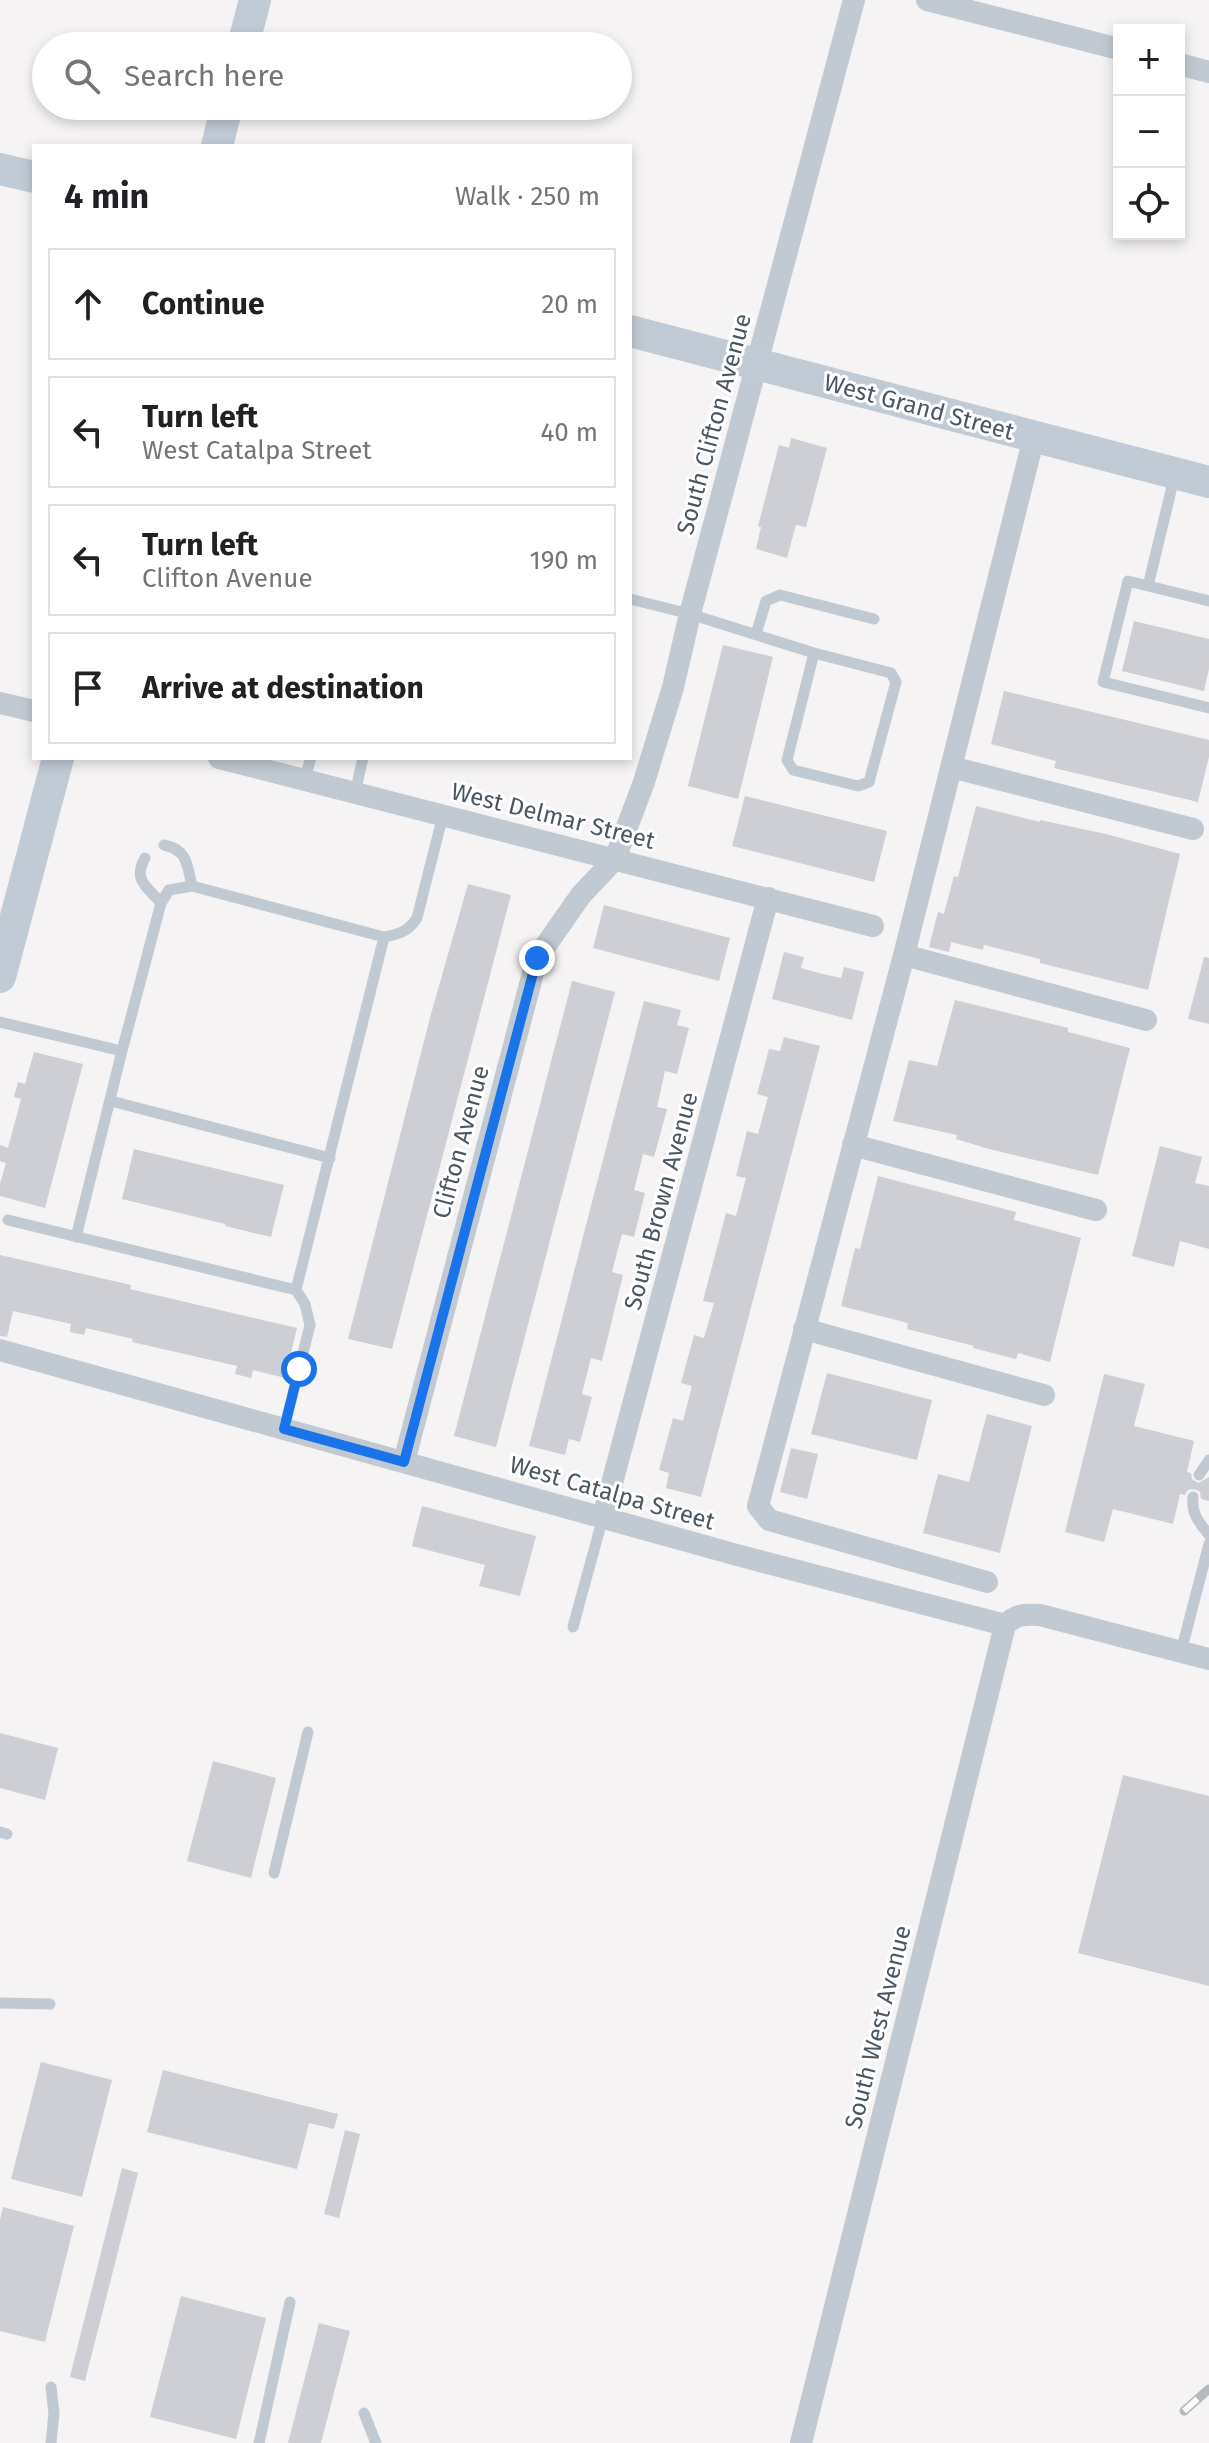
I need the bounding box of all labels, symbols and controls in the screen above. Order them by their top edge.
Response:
map controls [1113,24,1185,240]
button: + [1113,24,1185,96]
search box [32,32,632,120]
icon: search [60,54,104,98]
text: Search here [124,58,284,94]
button: − [1113,96,1185,168]
button: locate [1113,168,1185,240]
text: 4 min [64,176,149,217]
text: Walk · 250 m [455,181,600,212]
icon: ahead [66,282,110,326]
text: Continue [142,286,265,322]
text: 20 m [541,289,598,320]
street label: South Clifton Avenue [671,310,757,538]
street label: West Grand Street [821,368,1017,446]
text: Turn left [142,399,258,435]
icon: left [66,410,110,454]
text: 40 m [540,417,598,448]
text: West Catalpa Street [142,435,372,466]
text: Turn left [142,527,258,563]
icon: left [66,538,110,582]
text: 190 m [529,545,598,576]
text: Clifton Avenue [142,563,313,594]
icon: arrive [66,666,110,710]
text: Arrive at destination [142,670,424,706]
street label: West Delmar Street [448,777,658,855]
route end [519,940,555,976]
street label: Clifton Avenue [427,1062,495,1222]
street label: South Brown Avenue [618,1089,704,1313]
route start [281,1351,317,1387]
street label: West Catalpa Street [506,1450,718,1536]
street label: South West Avenue [839,1922,917,2132]

